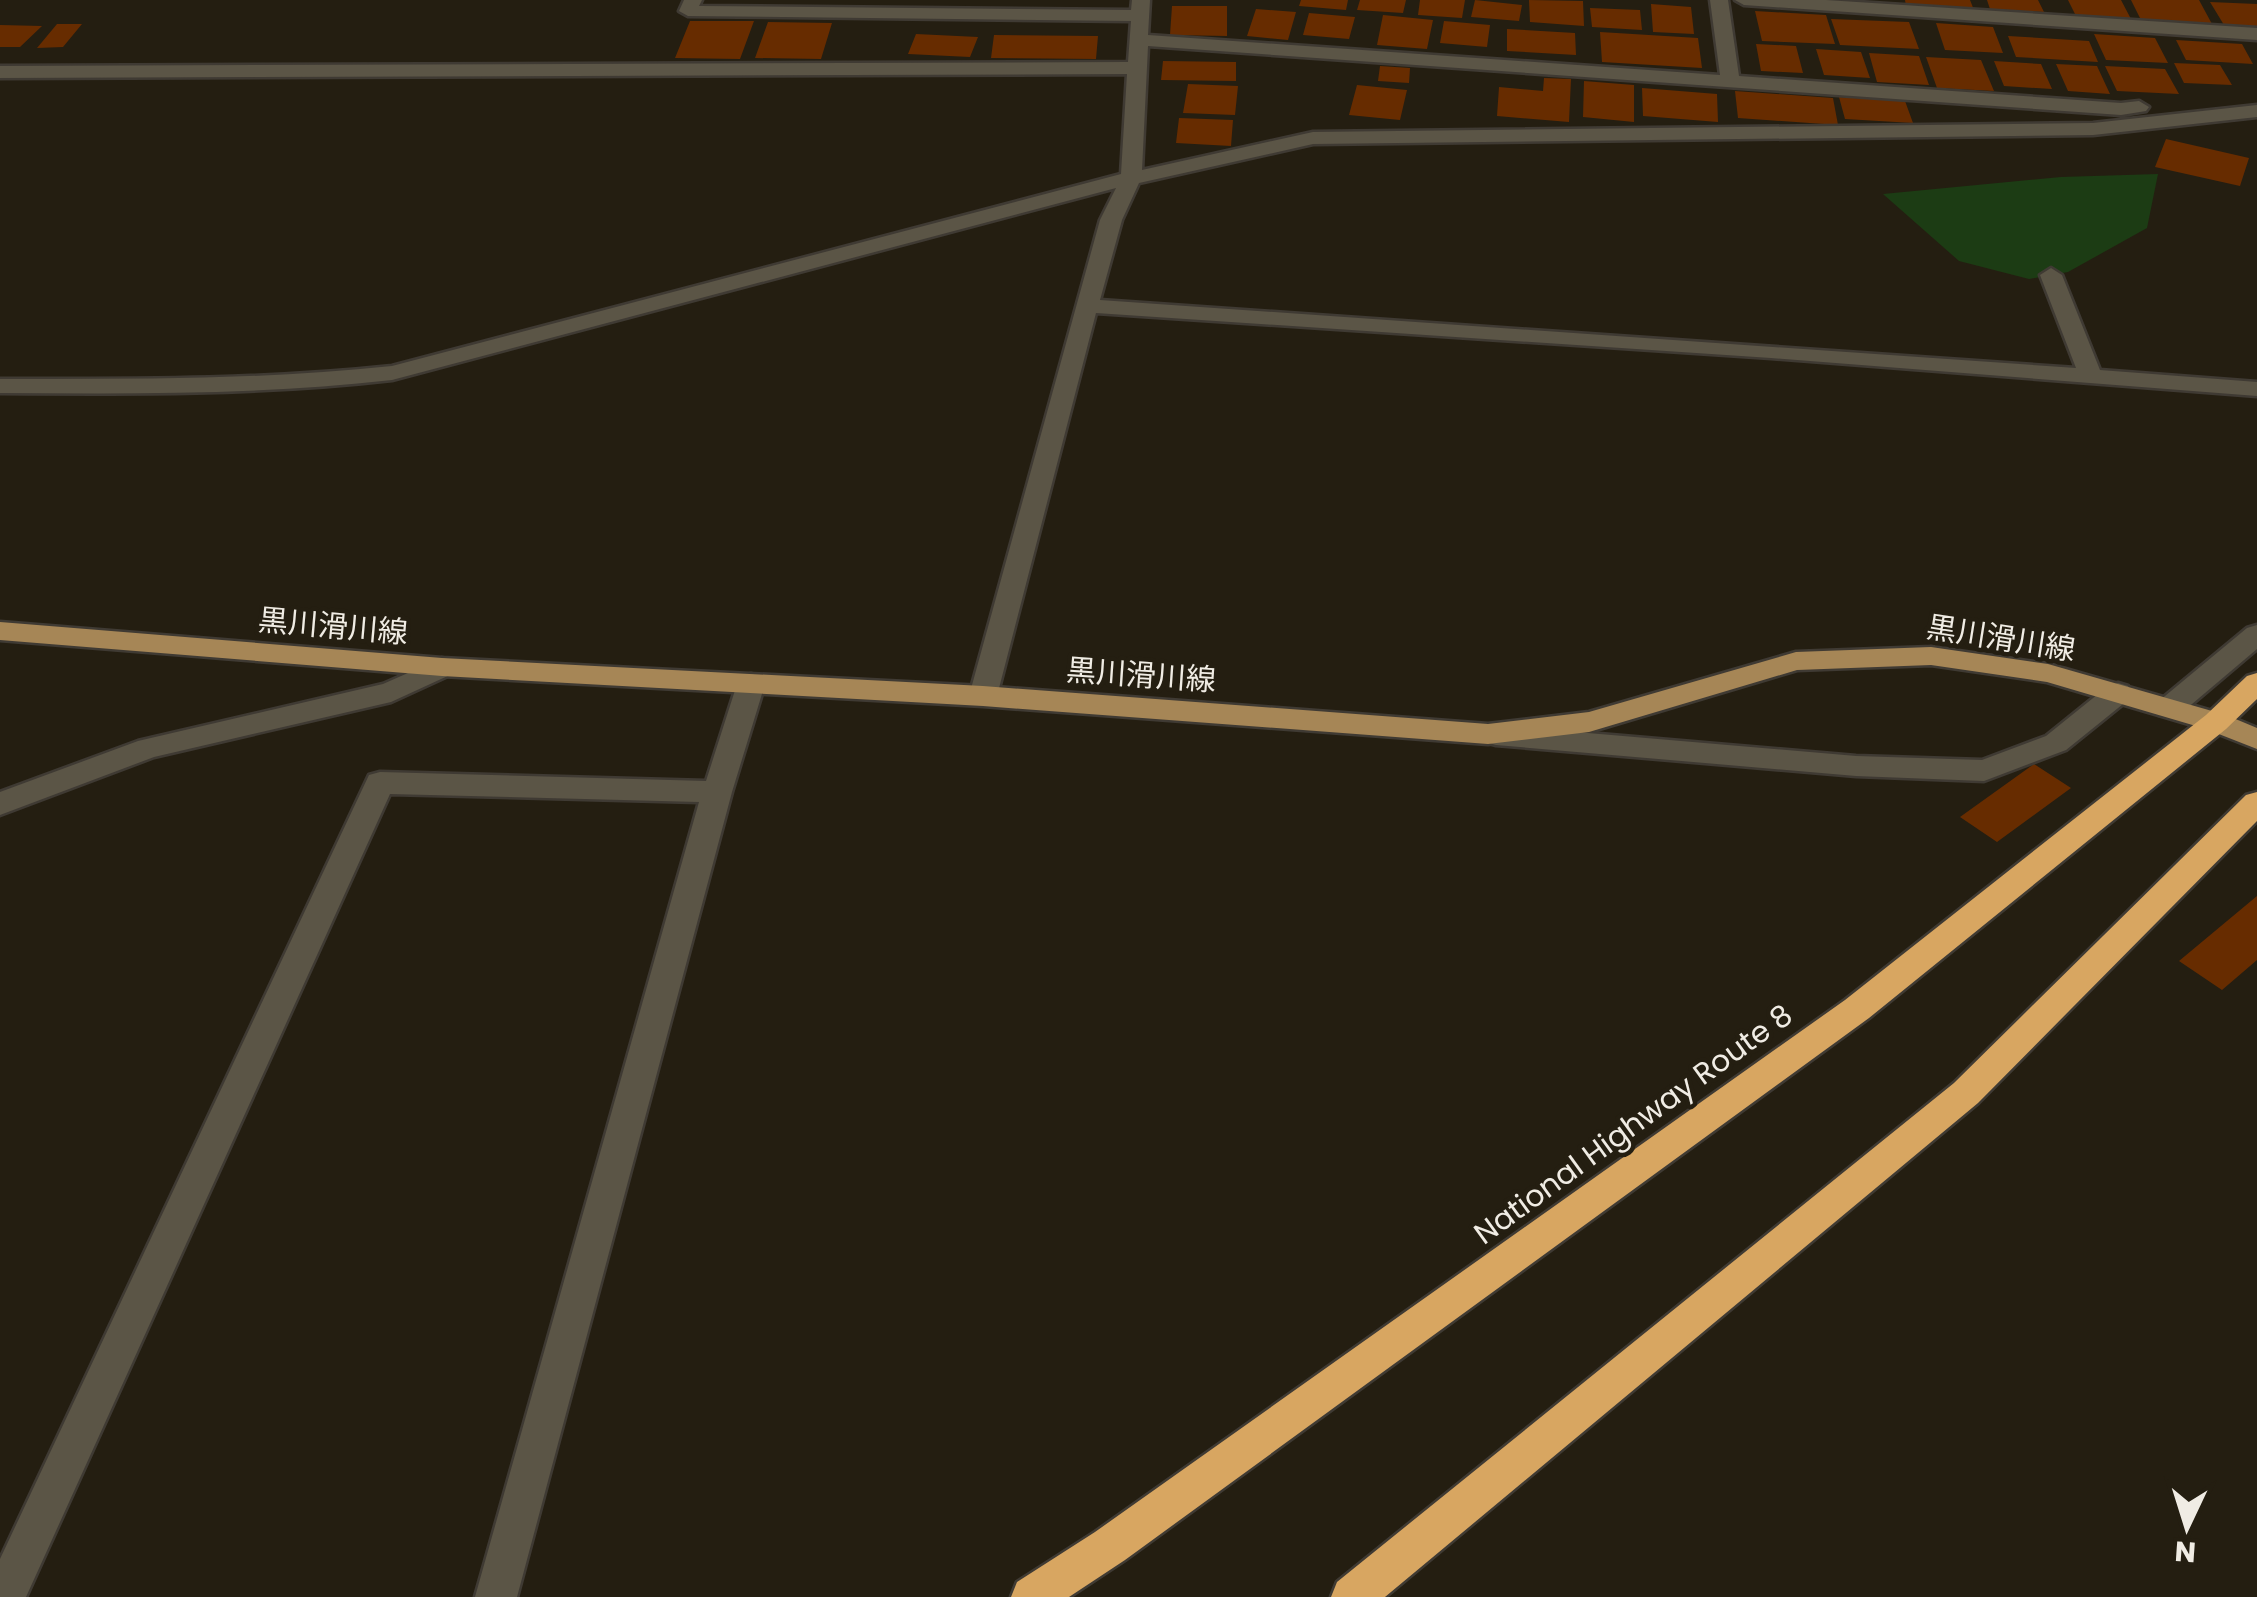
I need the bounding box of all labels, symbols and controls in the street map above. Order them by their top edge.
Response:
street label: 黒川滑川線 [256,598,410,654]
street label: 黒川滑川線 [1924,605,2078,671]
street label: 黒川滑川線 [1065,648,1217,702]
street label: National Highway Route 8 [1465,994,1801,1254]
north arrow [2137,1477,2237,1577]
text: N [2173,1531,2197,1572]

